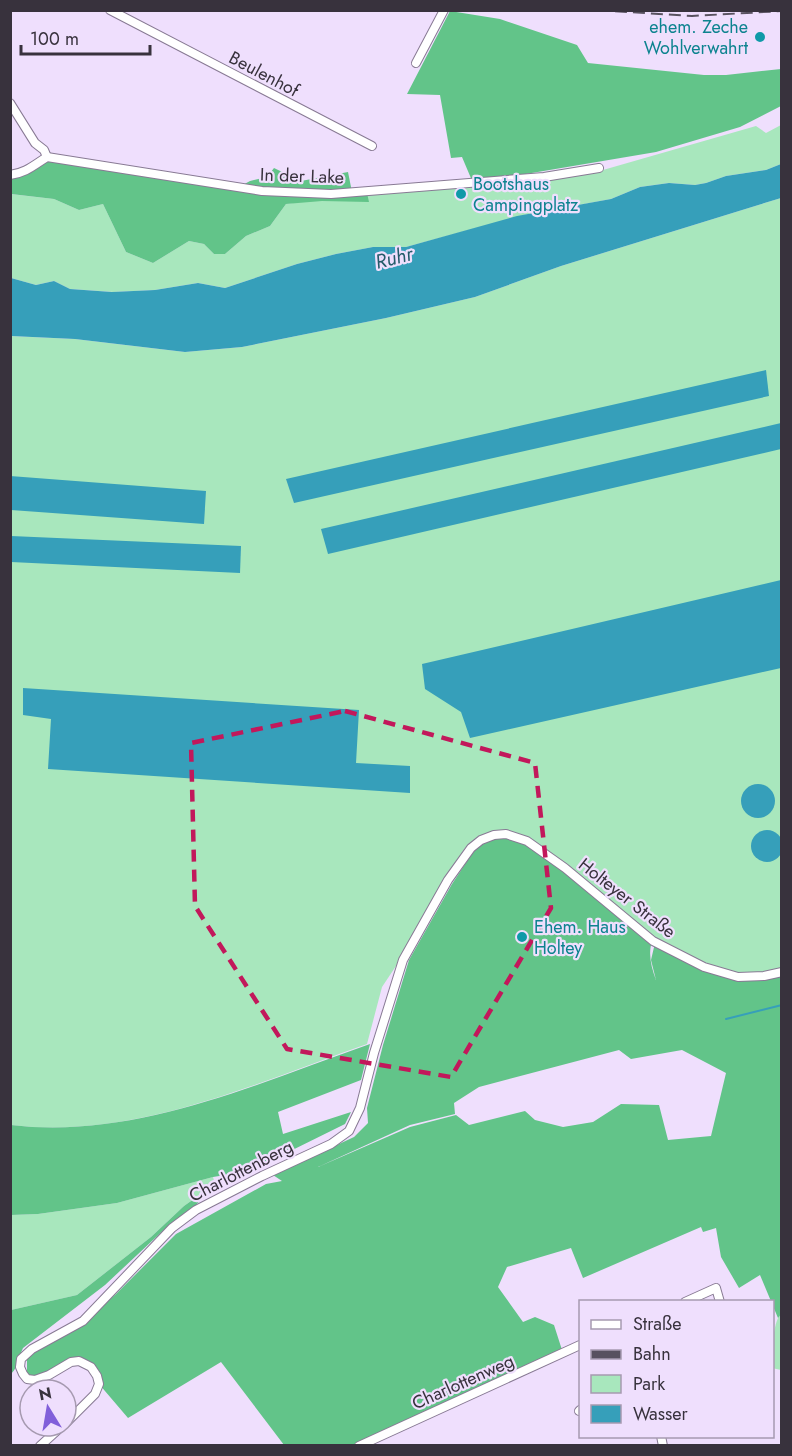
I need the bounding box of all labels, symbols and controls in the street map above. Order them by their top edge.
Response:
place label: ehem. Zeche Wohlverwahrt [644,14,749,61]
scale bar [21,18,150,56]
text: 100 m [30,26,79,52]
marker: ehem. Zeche Wohlverwahrt [753,30,767,44]
street label: Beulenhof [224,45,304,104]
street label: In der Lake [260,162,344,190]
place label: Bootshaus Campingplatz [473,171,579,218]
marker: Bootshaus Campingplatz [454,187,468,201]
water label: Ruhr [372,239,417,277]
street label: Holteyer Straße [573,852,681,944]
place label: Ehem. Haus Holtey [534,914,626,961]
marker: Ehem. Haus Holtey [515,930,529,944]
street label: Charlottenberg [184,1134,298,1208]
legend [579,1300,774,1438]
text: Straße [633,1311,681,1337]
text: Bahn [633,1341,671,1367]
street label: Charlottenweg [408,1348,518,1416]
text: Park [633,1371,665,1397]
north arrow [18,1378,78,1438]
text: N [37,1381,54,1406]
text: Wasser [633,1401,688,1427]

